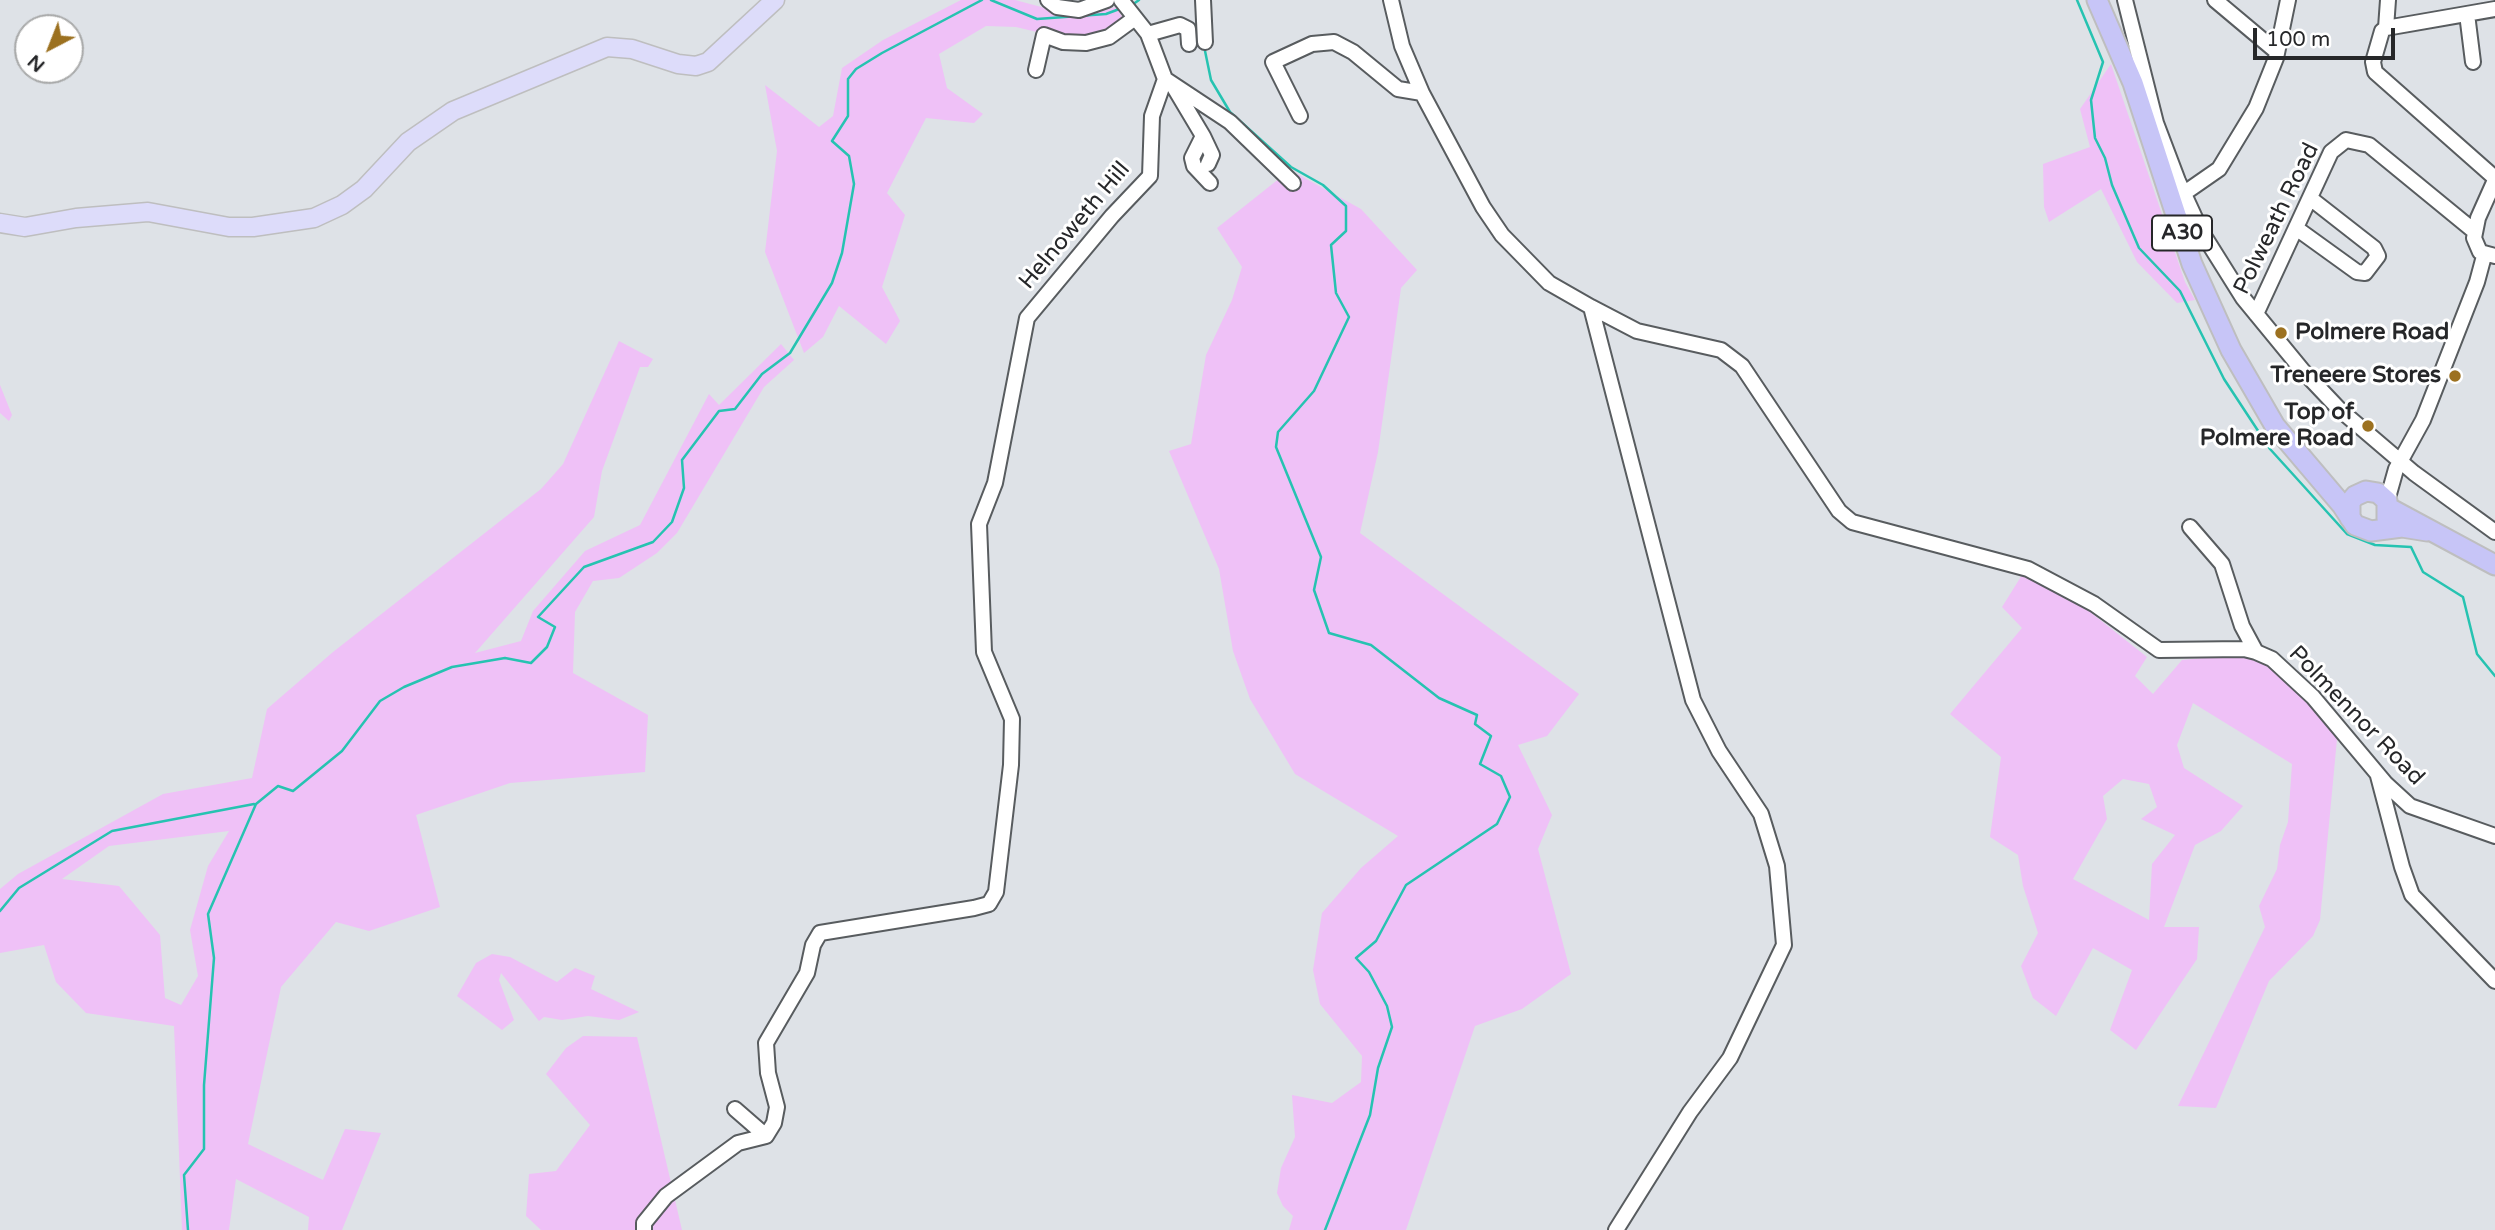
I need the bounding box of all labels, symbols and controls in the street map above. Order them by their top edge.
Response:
north arrow [14,14,84,84]
scale bar [2257,14,2399,58]
text: 100 m [2266,27,2330,52]
text: N [23,50,49,76]
street label: Polweath Road [2228,139,2326,299]
street label: Helnoweth Hill [1014,157,1136,295]
road number: A30 [2152,216,2212,250]
place label: Polmere Road [2295,319,2449,347]
marker: Polmere Road [2273,325,2289,341]
place label: Treneere Stores [2271,362,2441,390]
marker: Treneere Stores [2447,368,2463,384]
place label: Top of Polmere Road [2200,399,2354,453]
marker: Top of Polmere Road [2360,418,2376,434]
street label: Polmennor Road [2282,640,2430,792]

